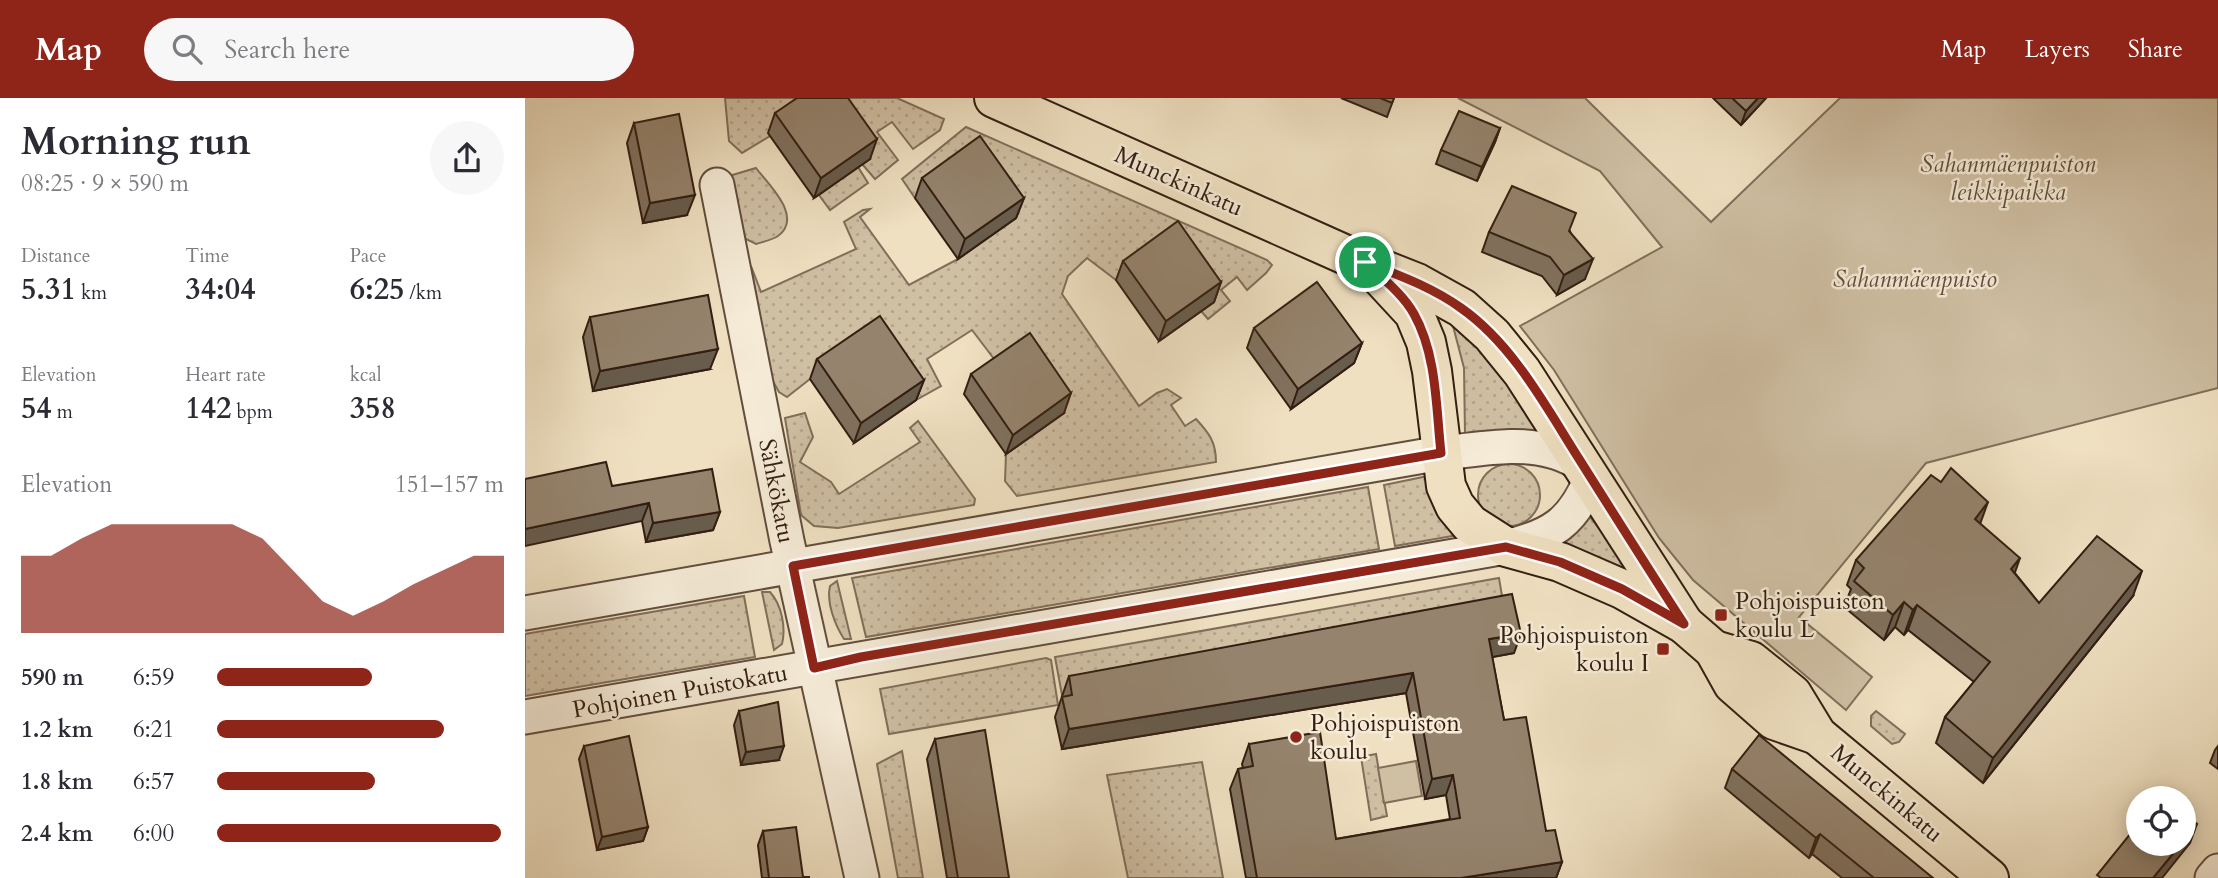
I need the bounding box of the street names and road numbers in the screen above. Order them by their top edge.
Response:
street label: Munckinkatu [1109,138,1248,225]
street label: Sähkökatu [750,436,803,546]
street label: Pohjoinen Puistokatu [570,656,790,727]
street label: Munckinkatu [1823,737,1950,850]

